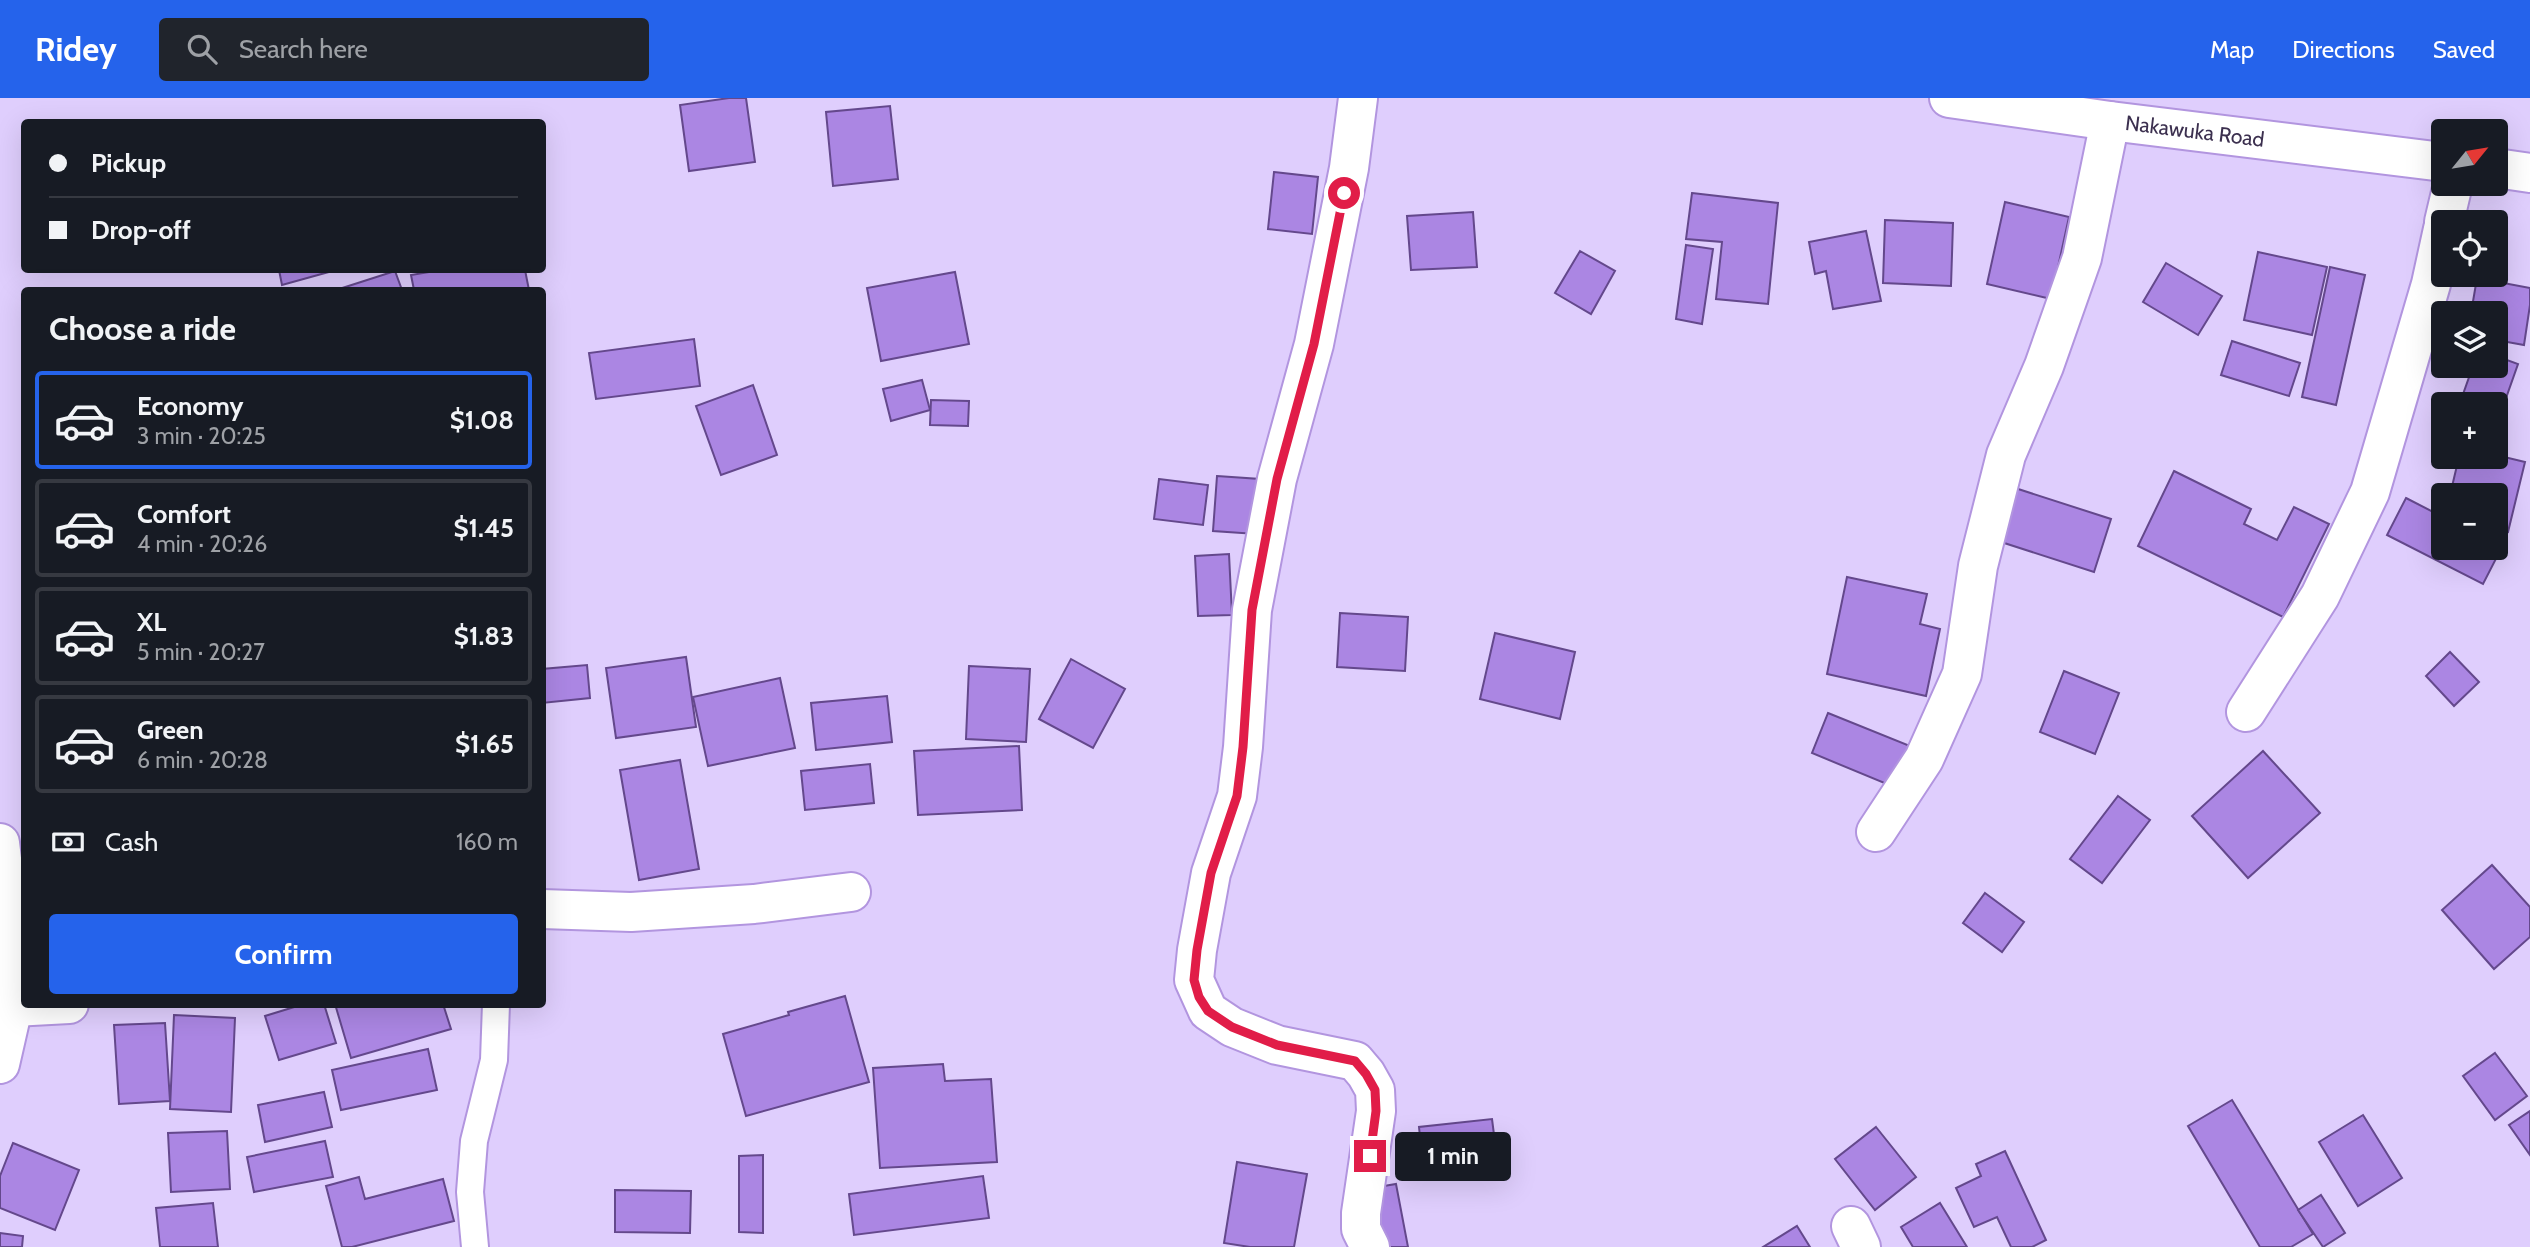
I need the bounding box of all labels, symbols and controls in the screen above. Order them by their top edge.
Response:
search box [159,18,649,81]
text: Ridey [35,29,117,69]
icon: search [183,30,221,68]
text: Search here [239,33,368,65]
text: Map [2210,35,2254,64]
text: Directions [2292,35,2395,64]
text: Saved [2433,35,2495,64]
street label: Nakawuka Road [2124,110,2266,152]
north arrow [2431,119,2508,196]
map controls [2431,119,2508,560]
text: Pickup [91,147,166,179]
route start [1328,177,1360,209]
button: locate [2431,210,2508,287]
text: Drop-off [91,214,191,246]
button: layers [2431,301,2508,378]
text: Choose a ride [49,309,236,348]
icon: car [53,389,116,452]
text: Economy [137,390,243,422]
button: + [2431,392,2508,469]
text: $1.08 [450,404,514,436]
text: 3 min · 20:25 [137,422,266,450]
button: − [2431,483,2508,560]
icon: car [53,497,116,560]
text: Comfort [137,498,231,530]
text: $1.45 [453,512,514,544]
text: 4 min · 20:26 [137,530,267,558]
icon: car [53,605,116,668]
text: XL [137,606,166,638]
text: $1.83 [454,620,514,652]
text: 5 min · 20:27 [137,638,265,666]
icon: car [53,713,116,776]
text: Green [137,714,204,746]
text: $1.65 [455,728,514,760]
text: 6 min · 20:28 [137,746,268,774]
icon: cash [49,823,87,861]
text: Cash [105,826,158,858]
text: 160 m [456,828,518,856]
button: Confirm [49,914,518,994]
callout: 1 min [1394,1132,1510,1180]
route end [1354,1140,1386,1172]
text: 1 min [1427,1142,1479,1170]

